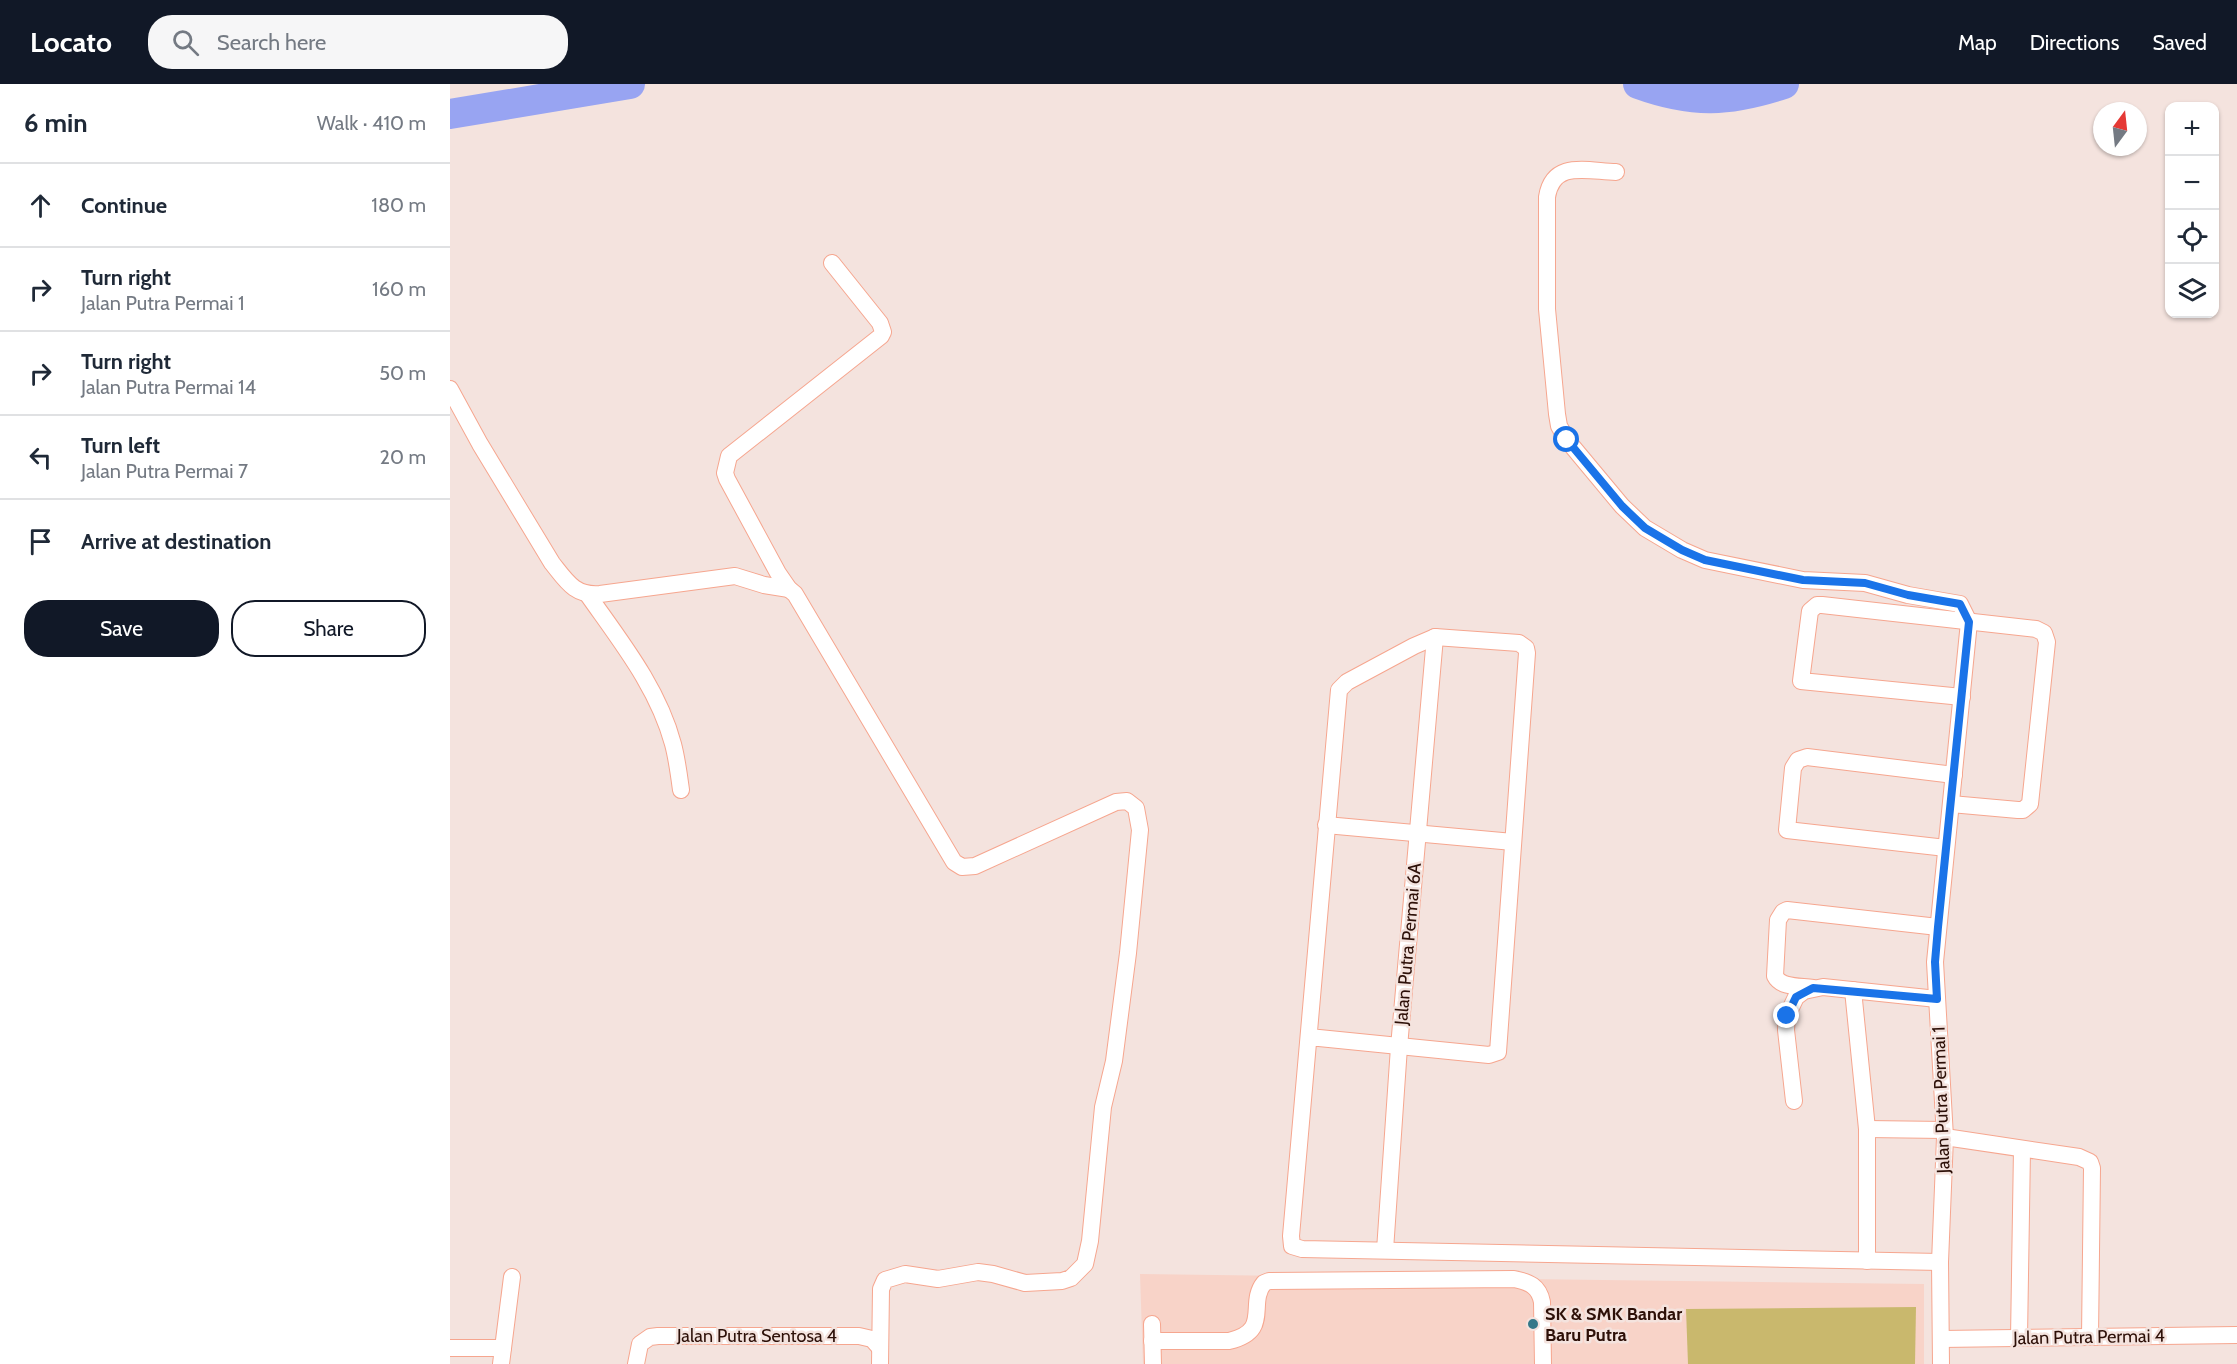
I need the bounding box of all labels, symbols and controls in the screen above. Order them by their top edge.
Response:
search box [148,15,568,69]
text: Locato [30,25,112,59]
icon: search [169,26,202,59]
text: Search here [217,29,326,56]
text: Map [1958,30,1997,55]
text: Directions [2030,30,2119,55]
text: Saved [2152,30,2207,55]
north arrow [2093,102,2147,156]
map controls [2165,102,2219,318]
button: + [2165,102,2219,156]
text: 6 min [24,107,88,139]
text: Walk · 410 m [317,111,426,135]
button: − [2165,156,2219,210]
icon: ahead [24,189,57,222]
text: Continue [81,192,167,219]
text: 180 m [371,193,426,217]
button: locate [2165,210,2219,264]
text: Turn right [81,264,171,291]
button: layers [2165,264,2219,318]
icon: right [24,273,57,306]
text: 160 m [372,277,426,301]
text: Jalan Putra Permai 1 [81,291,244,315]
text: Turn right [81,348,171,375]
icon: right [24,357,57,390]
text: 50 m [379,361,426,385]
text: Jalan Putra Permai 14 [81,375,256,399]
route start [1553,426,1579,452]
text: Turn left [81,432,160,459]
icon: left [24,441,57,474]
text: 20 m [380,445,426,469]
text: Jalan Putra Permai 7 [81,459,248,483]
icon: arrive [24,525,57,558]
text: Arrive at destination [81,528,271,555]
button: Save [24,600,219,657]
button: Share [231,600,426,657]
street label: Jalan Putra Permai 6A [1390,862,1426,1027]
route end [1773,1002,1799,1028]
street label: Jalan Putra Permai 1 [1927,1026,1955,1175]
place label: SK & SMK Bandar Baru Putra [1545,1303,1682,1346]
marker: SK & SMK Bandar Baru Putra [1526,1317,1540,1331]
street label: Jalan Putra Sentosa 4 [676,1325,837,1347]
street label: Jalan Putra Permai 4 [2012,1325,2165,1349]

